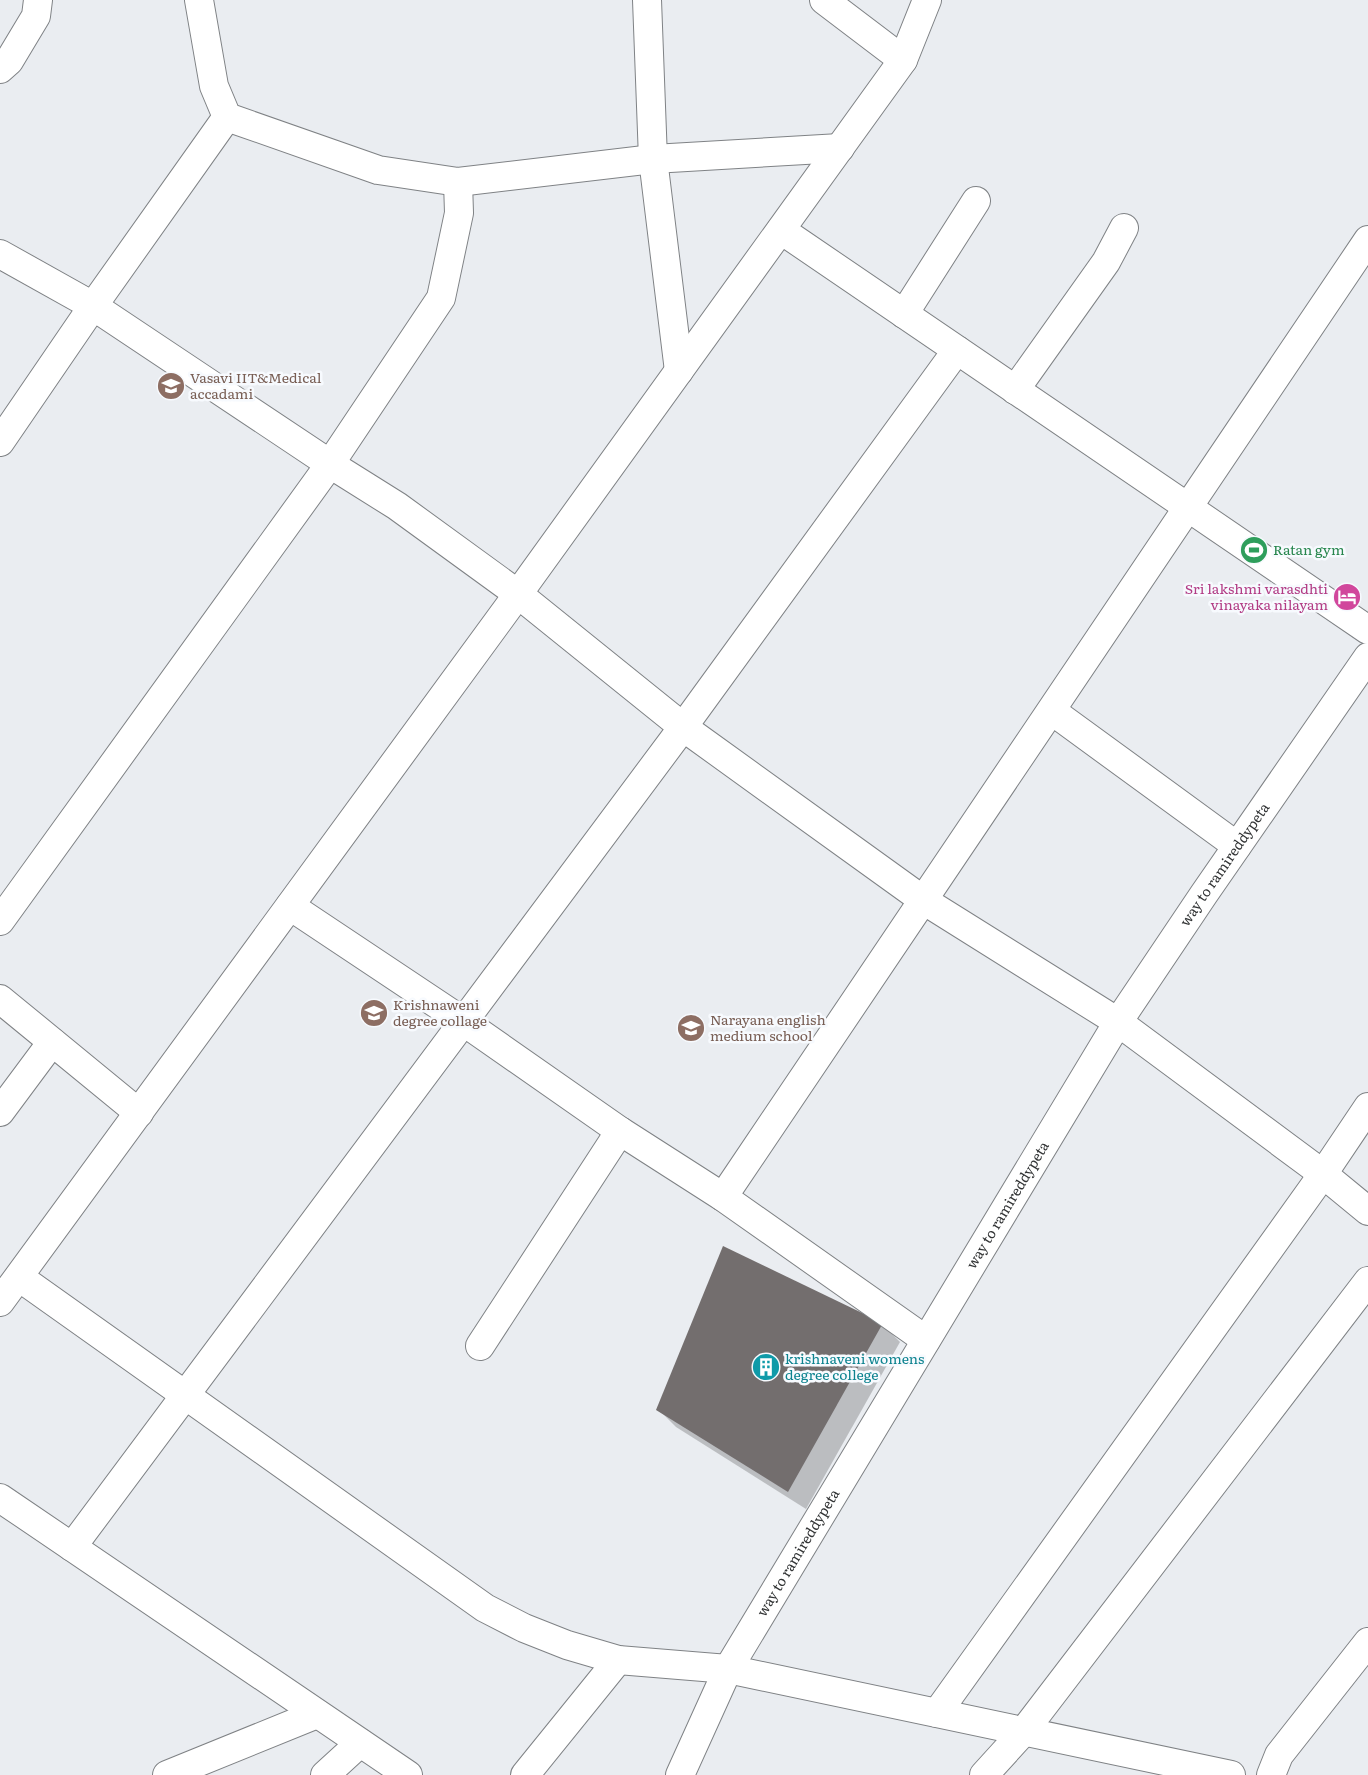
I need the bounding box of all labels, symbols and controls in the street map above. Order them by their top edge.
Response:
place label: Vasavi IIT&Medical accadami [190,367,322,403]
school or university icon: Vasavi IIT&Medical accadami [156,371,186,401]
sports icon: Ratan gym [1239,535,1269,565]
place label: Ratan gym [1273,539,1345,559]
place label: Sri lakshmi varasdhti vinayaka nilayam [1185,578,1328,614]
hotel icon: Sri lakshmi varasdhti vinayaka nilayam [1332,582,1362,612]
street label: way to ramireddypeta [1174,798,1274,930]
place label: Krishnaweni degree collage [393,994,487,1030]
school or university icon: Krishnaweni degree collage [359,998,389,1028]
place label: Narayana english medium school [710,1009,826,1045]
school or university icon: Narayana english medium school [676,1013,706,1043]
street label: way to ramireddypeta [961,1137,1053,1272]
place label: krishnaveni womens degree college [785,1348,924,1384]
building icon: krishnaveni womens degree college [751,1352,781,1382]
street label: way to ramireddypeta [751,1484,844,1620]

